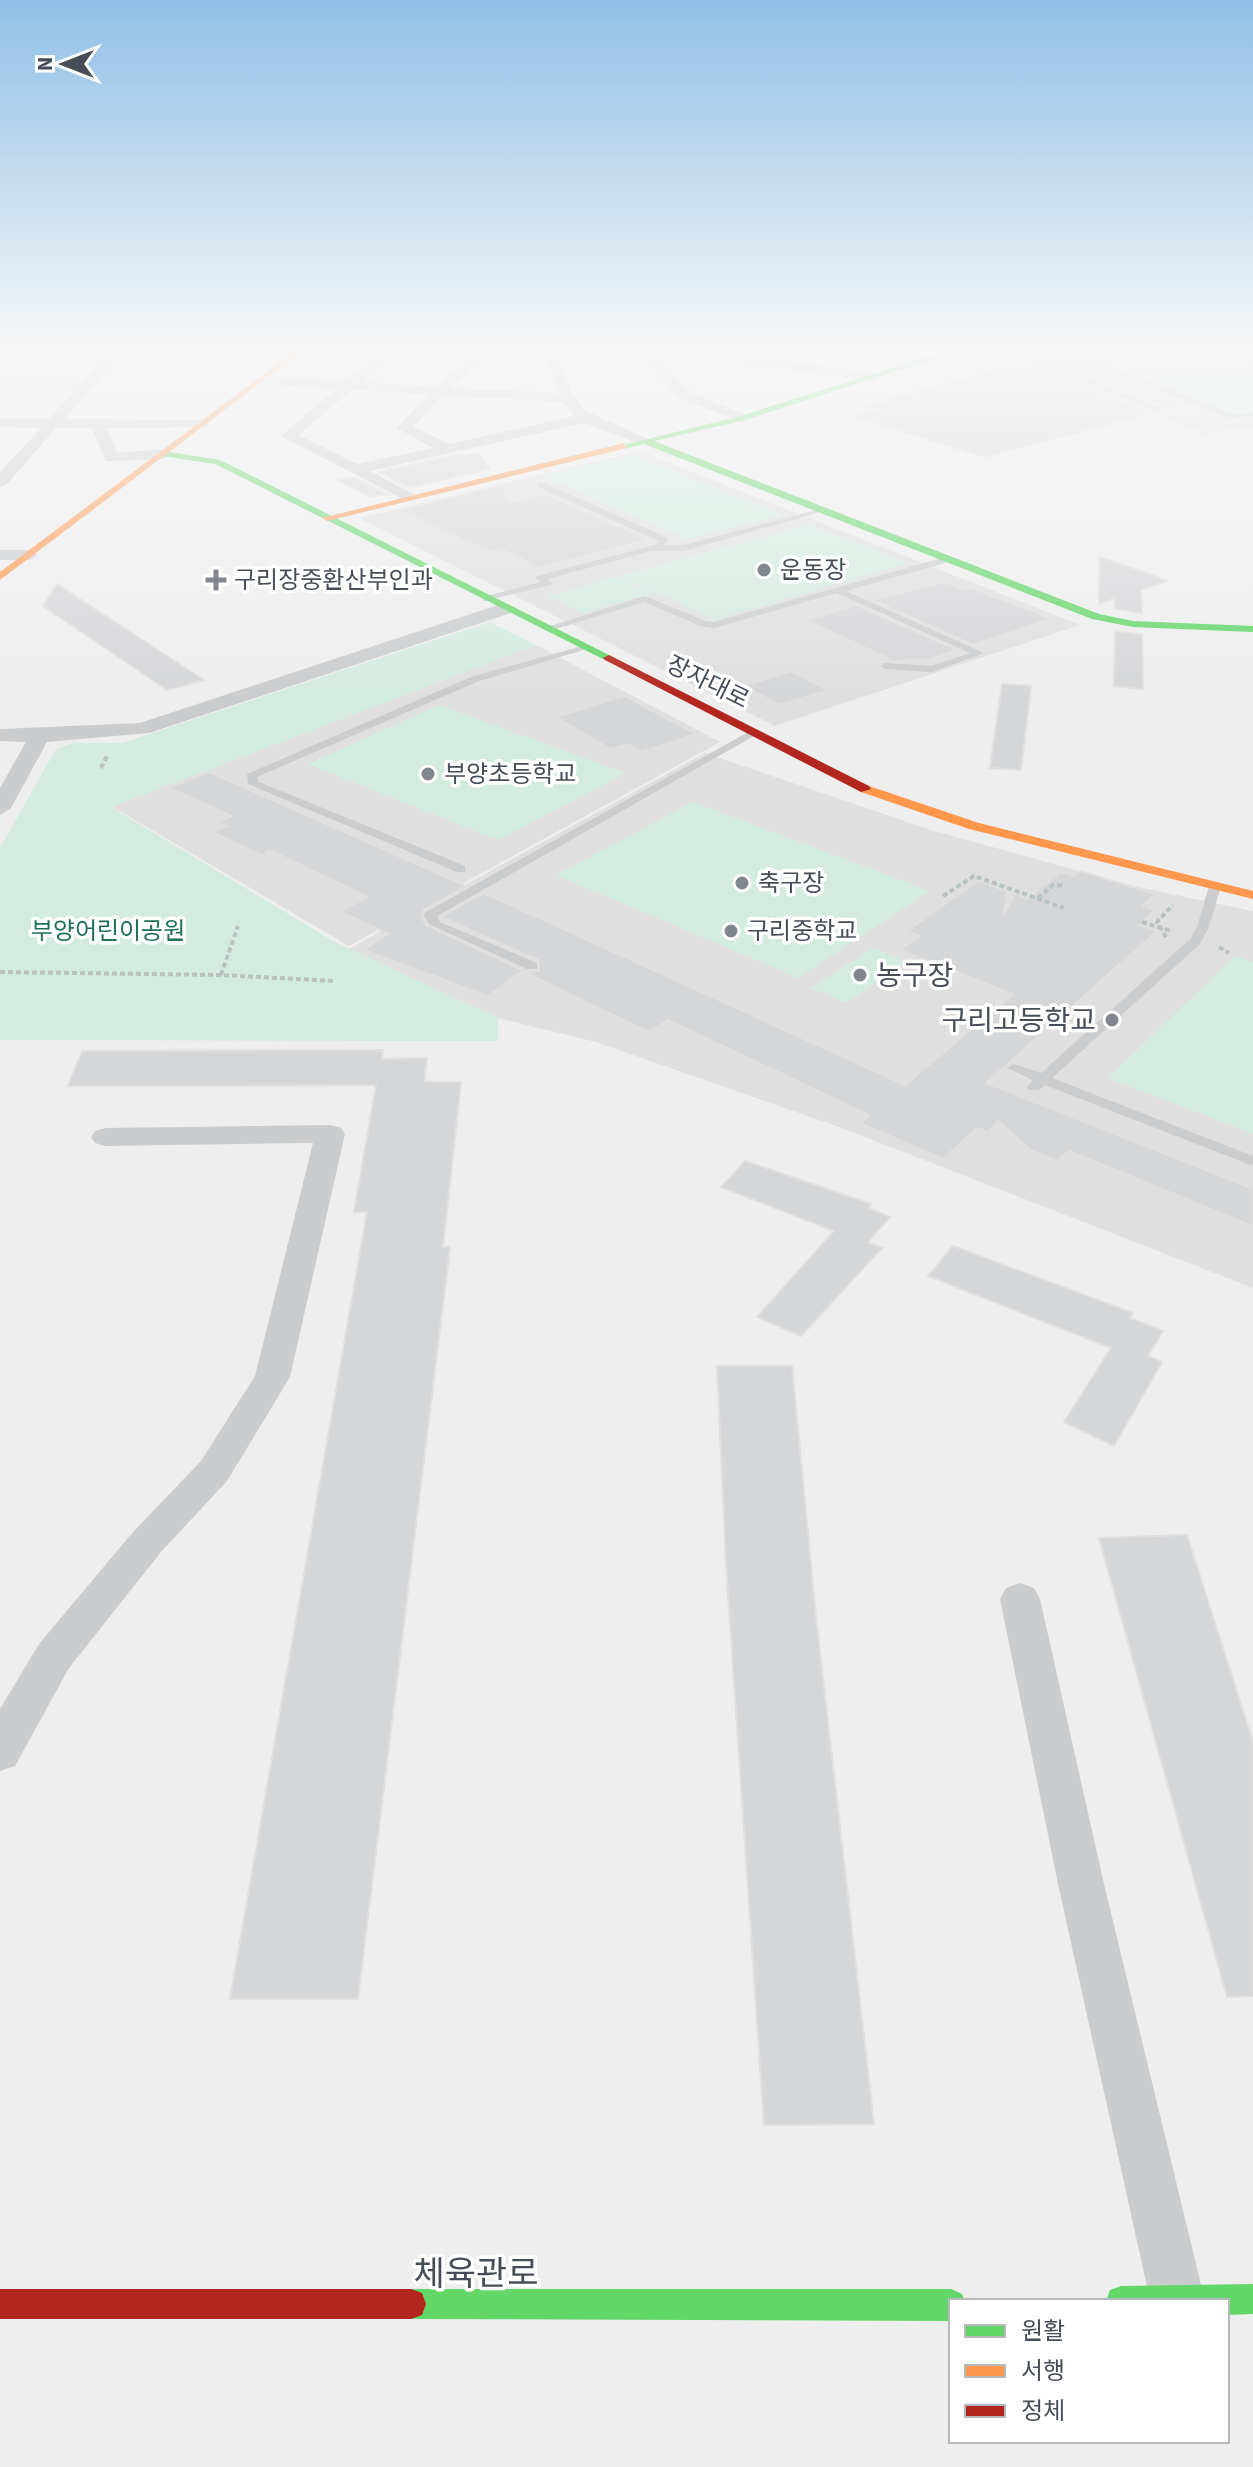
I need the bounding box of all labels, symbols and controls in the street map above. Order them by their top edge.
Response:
north arrow [24,24,104,104]
text: N [29,57,61,71]
place label: 운동장 [780,553,846,588]
marker: 운동장 [755,561,773,579]
place label: 구리장중환산부인과 [234,563,433,598]
marker: 구리장중환산부인과 [205,569,227,591]
street label: 장자대로 [660,647,755,718]
place label: 부양초등학교 [444,757,576,792]
marker: 부양초등학교 [419,765,437,783]
place label: 축구장 [758,866,824,901]
marker: 축구장 [733,874,751,892]
park label: 부양어린이공원 [31,914,185,949]
place label: 구리중학교 [747,914,857,949]
marker: 구리중학교 [722,922,740,940]
place label: 농구장 [876,956,953,996]
marker: 농구장 [851,966,869,984]
place label: 구리고등학교 [941,1001,1096,1041]
marker: 구리고등학교 [1103,1011,1121,1029]
street label: 체육관로 [413,2250,539,2299]
legend [949,2299,1229,2443]
text: 원활 [1021,2314,1065,2349]
text: 서행 [1021,2354,1065,2389]
text: 정체 [1021,2394,1065,2429]

